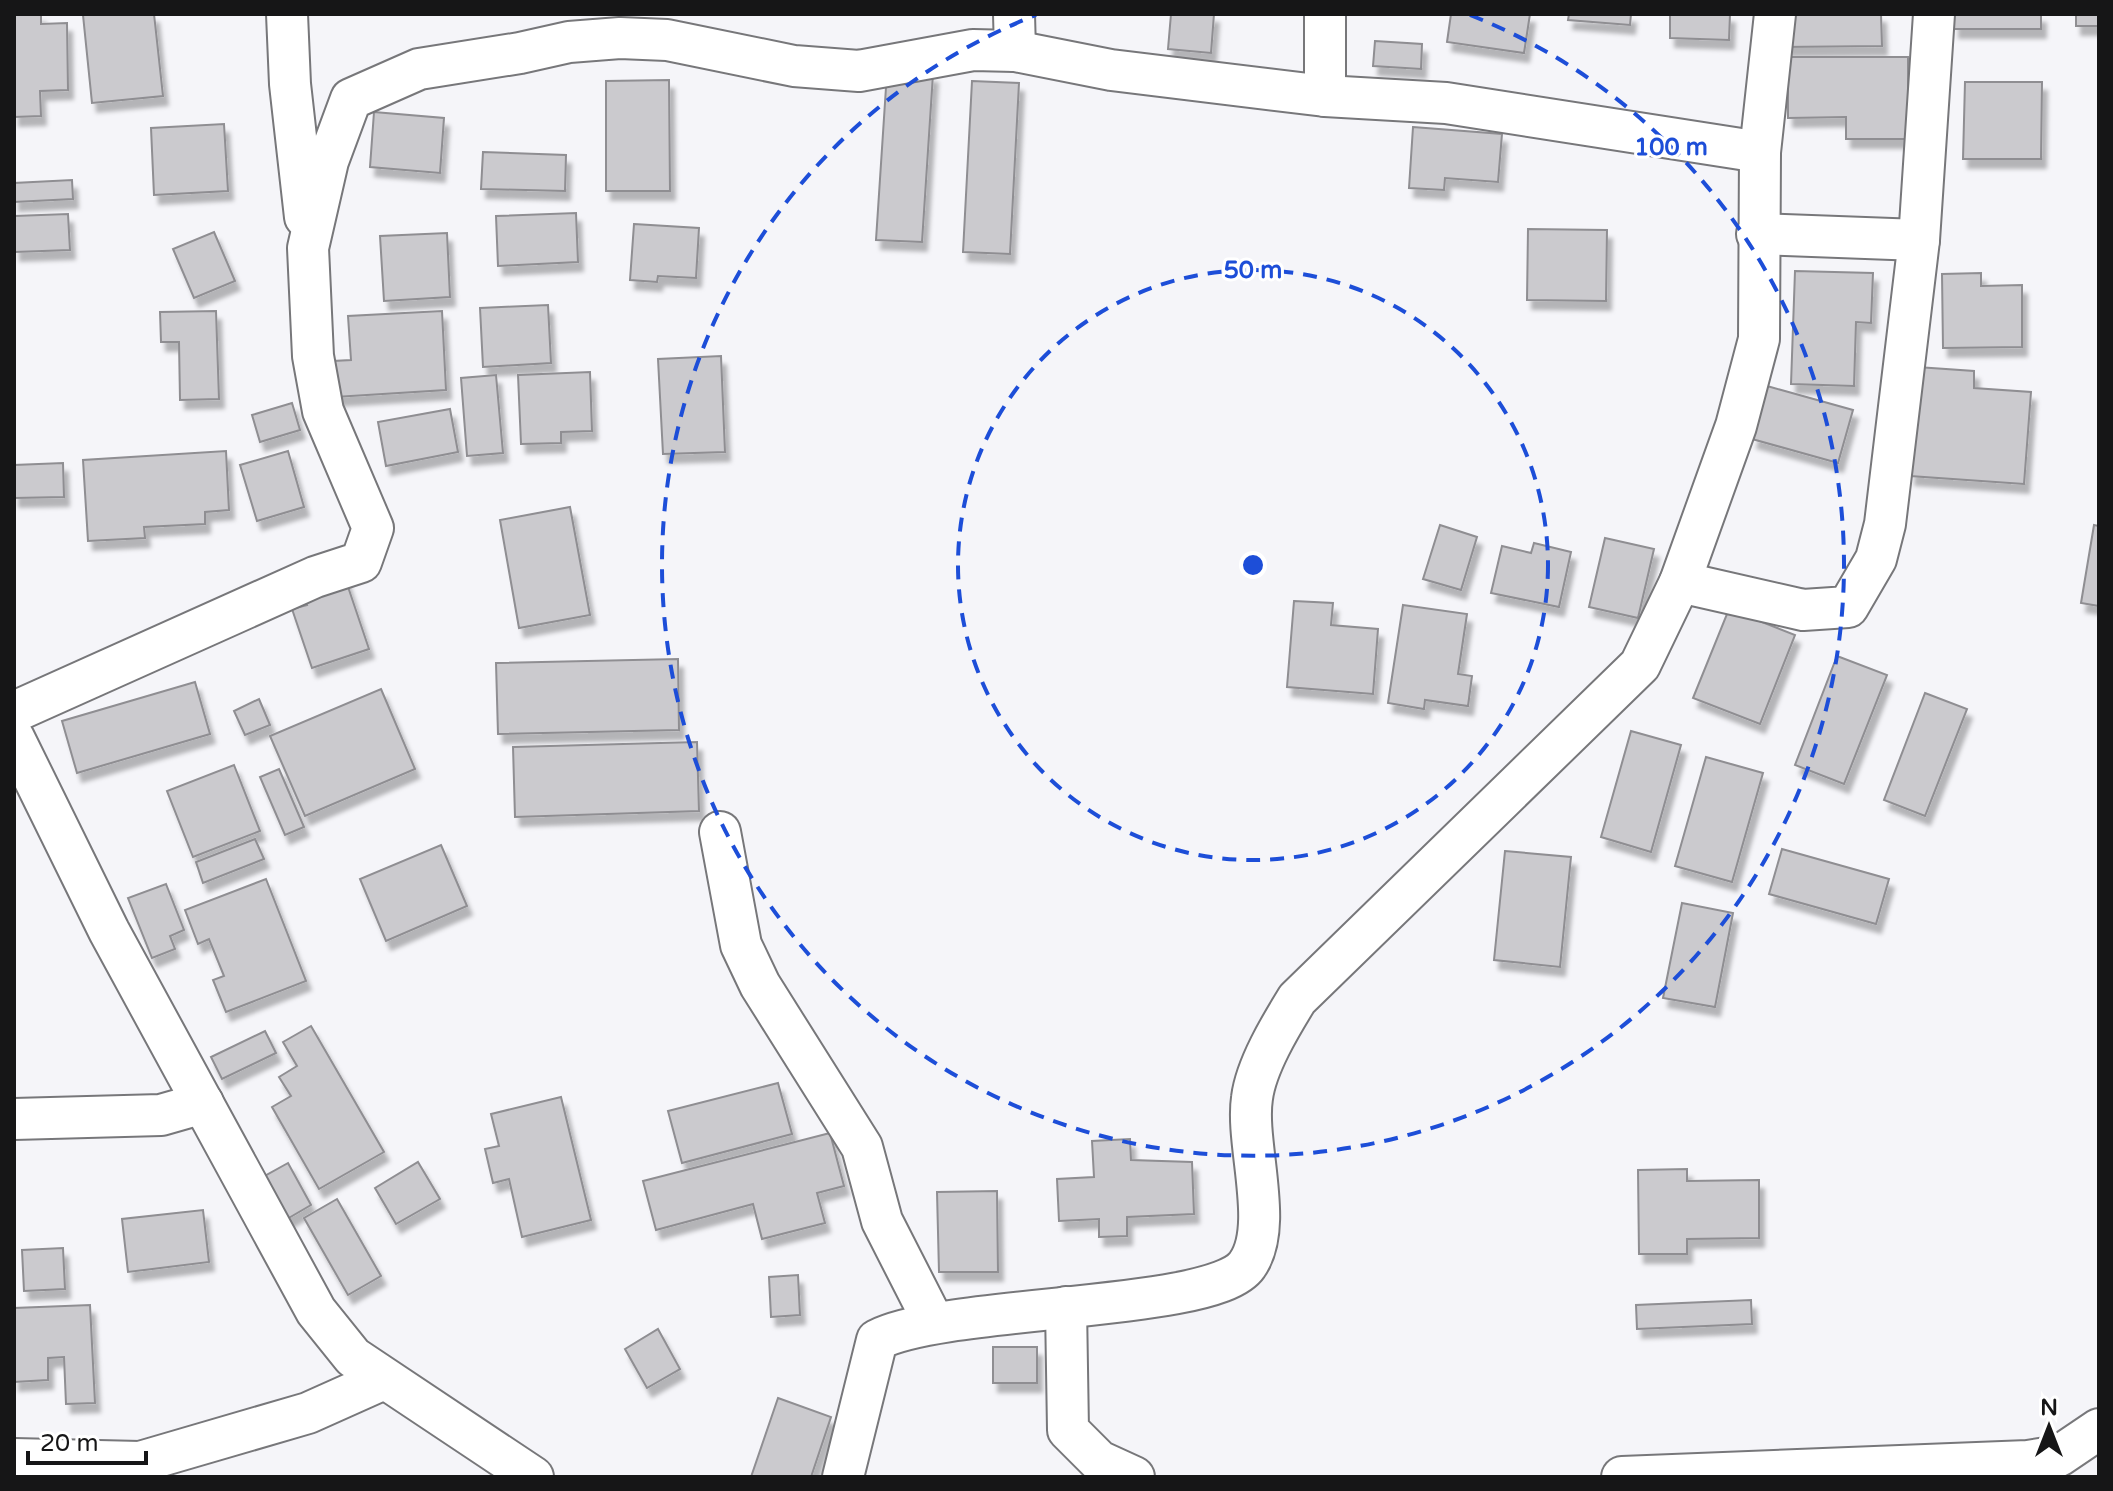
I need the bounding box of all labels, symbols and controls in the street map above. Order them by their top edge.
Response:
text: 100 m [1634,133,1708,162]
text: 50 m [1224,256,1282,285]
centre of rings [1239,551,1267,579]
north arrow [2009,1387,2089,1467]
text: N [2040,1395,2058,1421]
scale bar [28,1415,146,1465]
text: 20 m [40,1429,98,1458]

